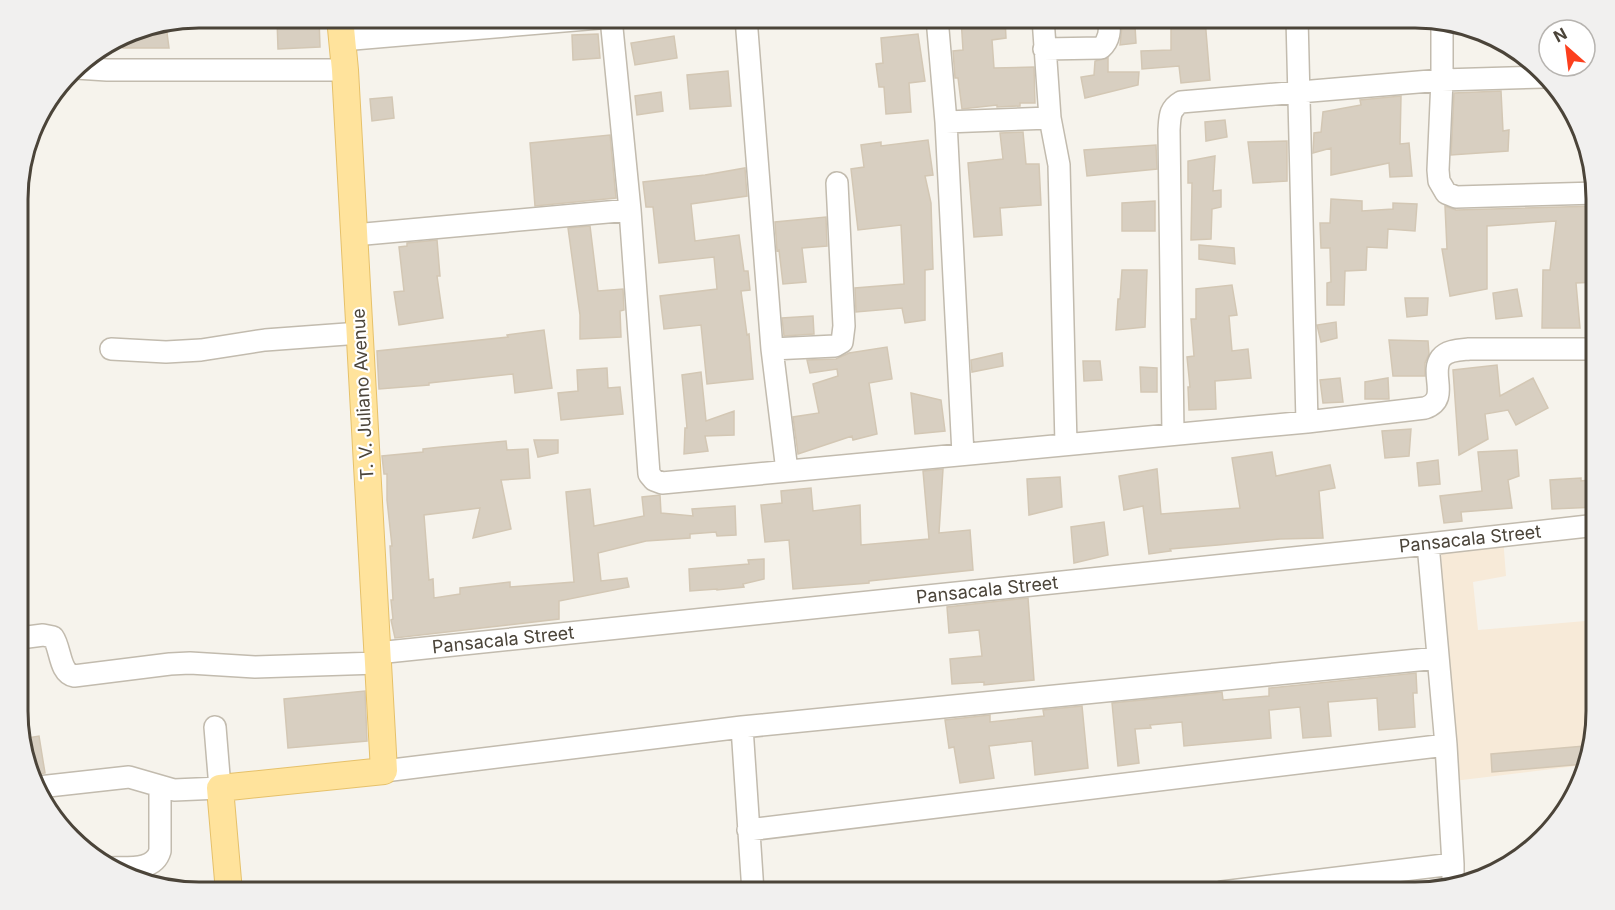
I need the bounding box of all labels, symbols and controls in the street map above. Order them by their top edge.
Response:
north arrow [1537,18,1597,78]
text: N [1550,23,1570,46]
street label: T. V. Juliano Avenue [348,308,377,480]
street label: Pansacala Street [1398,521,1542,556]
street label: Pansacala Street [915,572,1059,607]
street label: Pansacala Street [431,622,575,657]

